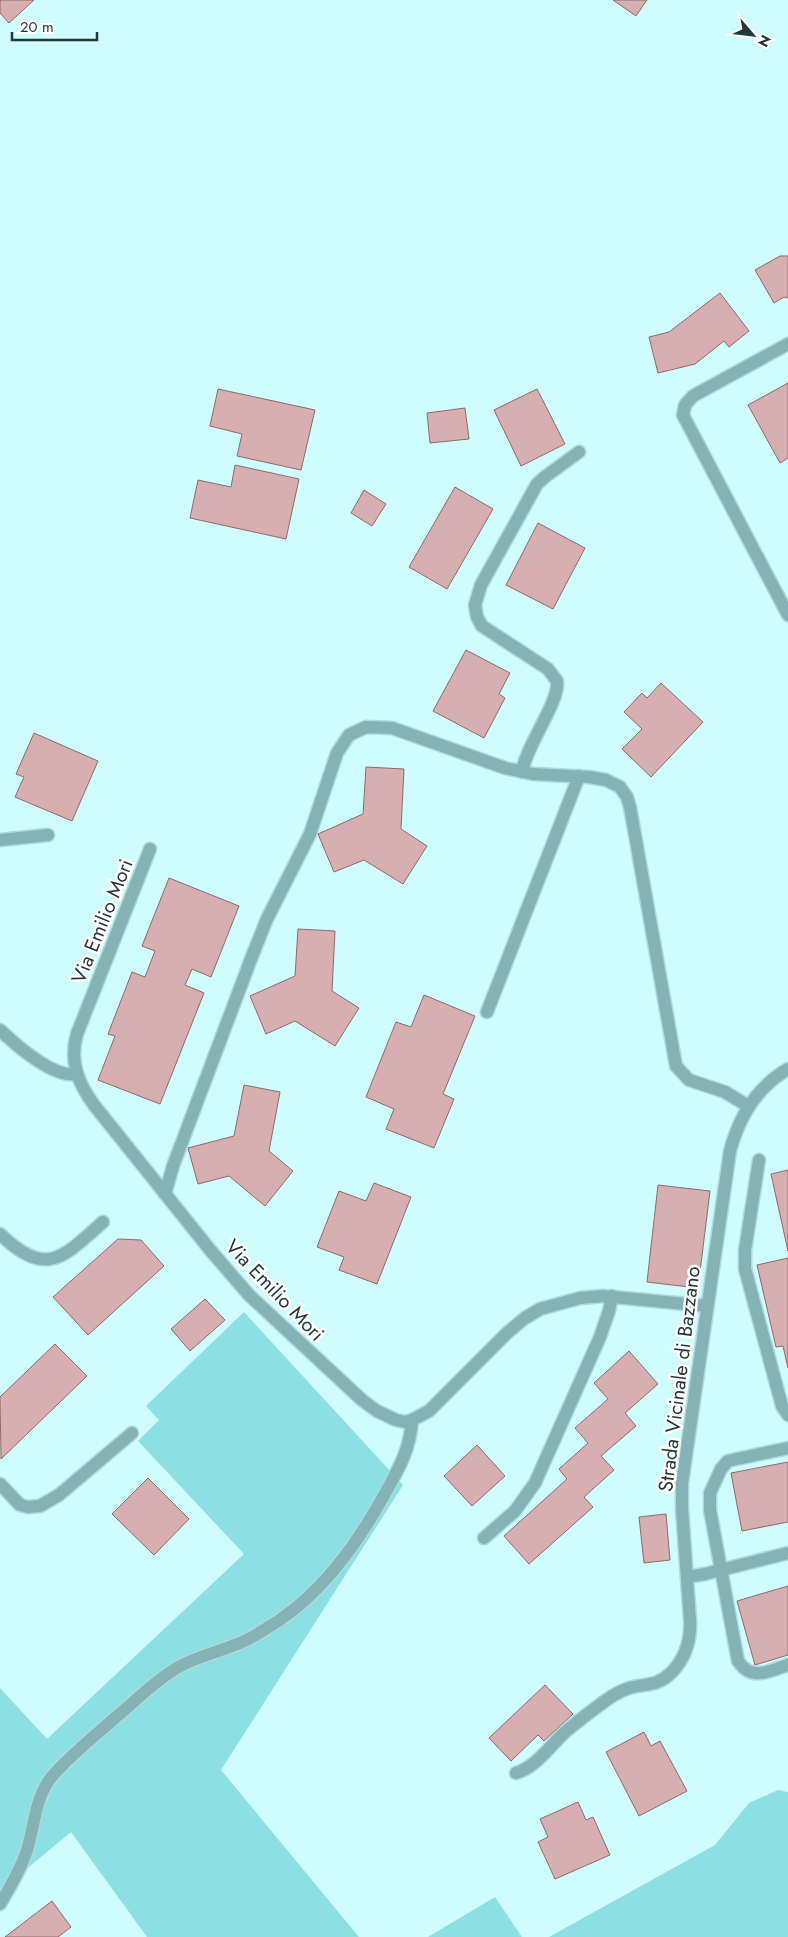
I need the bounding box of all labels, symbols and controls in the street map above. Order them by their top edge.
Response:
scale bar [12,10,98,42]
north arrow [728,10,778,60]
text: 20 m [20,16,54,38]
text: N [753,31,776,51]
street label: Via Emilio Mori [64,855,141,988]
street label: Via Emilio Mori [218,1233,331,1348]
street label: Strada Vicinale di Bazzano [651,1265,708,1493]

